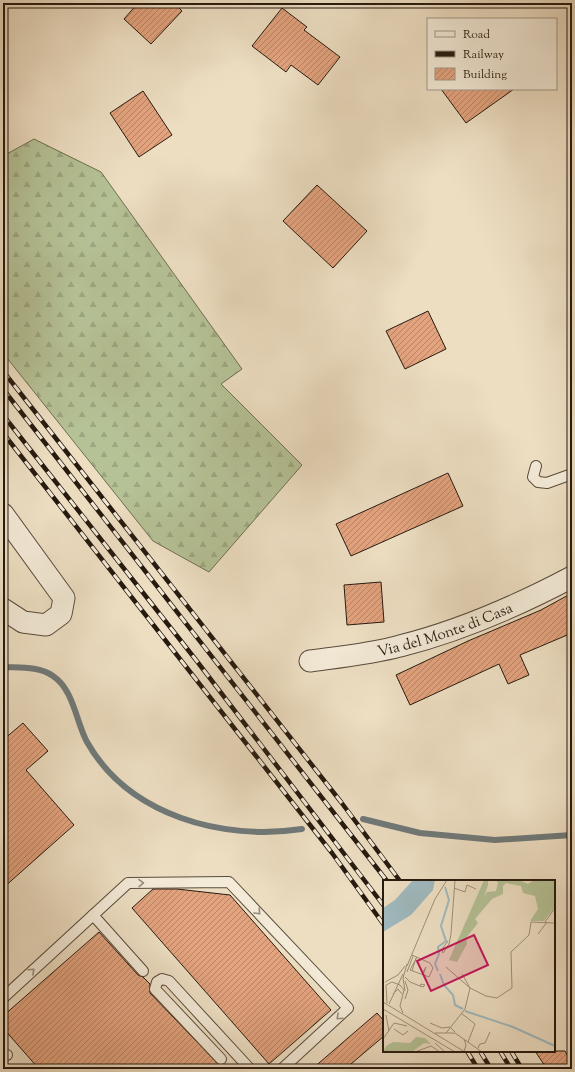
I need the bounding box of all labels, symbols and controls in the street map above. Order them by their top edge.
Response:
legend [427,18,557,90]
text: Road [463,26,490,44]
text: Railway [463,46,504,64]
text: Building [463,66,507,84]
street label: Via del Monte di Casa [376,598,517,663]
one-way arrow [138,879,144,887]
inset map [383,880,555,1052]
one-way arrow [253,907,261,915]
one-way arrow [27,969,35,976]
one-way arrow [336,1012,344,1019]

